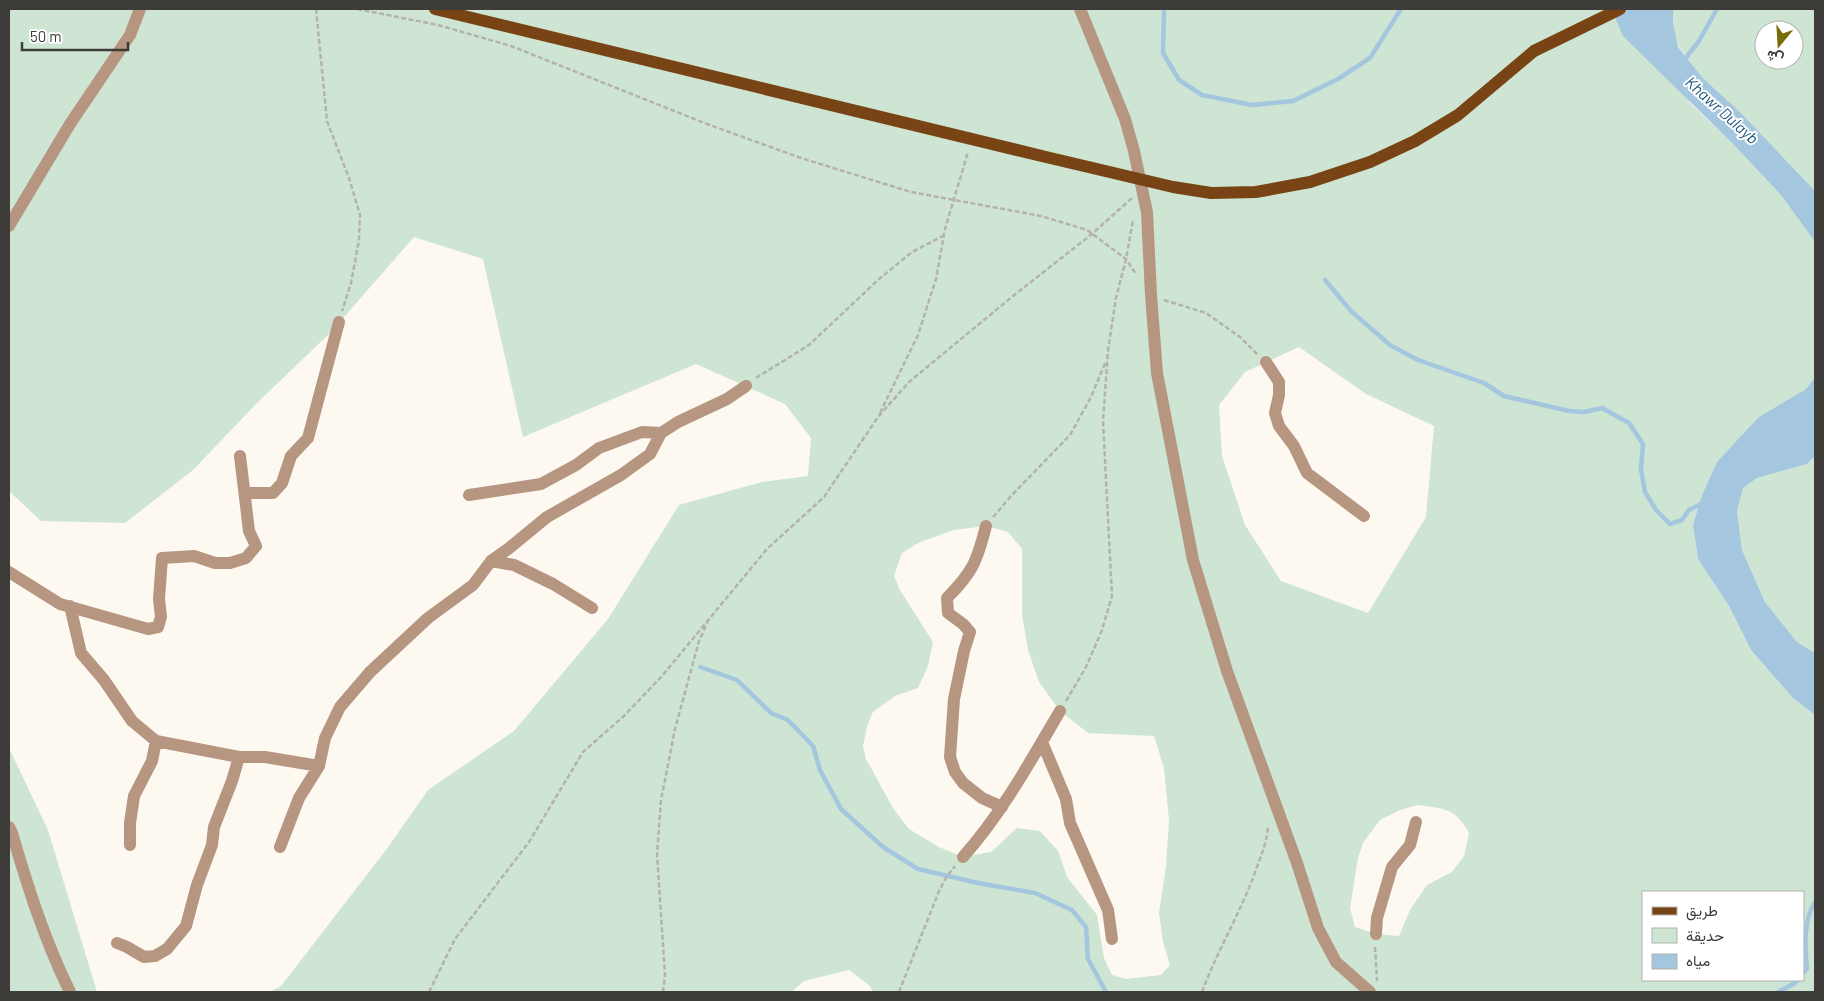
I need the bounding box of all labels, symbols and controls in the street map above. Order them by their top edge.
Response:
scale bar [22,20,129,52]
north arrow [1754,20,1804,70]
text: 50 m [30,27,62,45]
text: ش [1764,46,1786,69]
water label: Khawr Dulayb [1682,72,1763,147]
legend [1642,891,1804,981]
text: طريق [1686,901,1718,921]
text: حديقة [1686,926,1724,945]
text: مياه [1686,951,1710,970]

